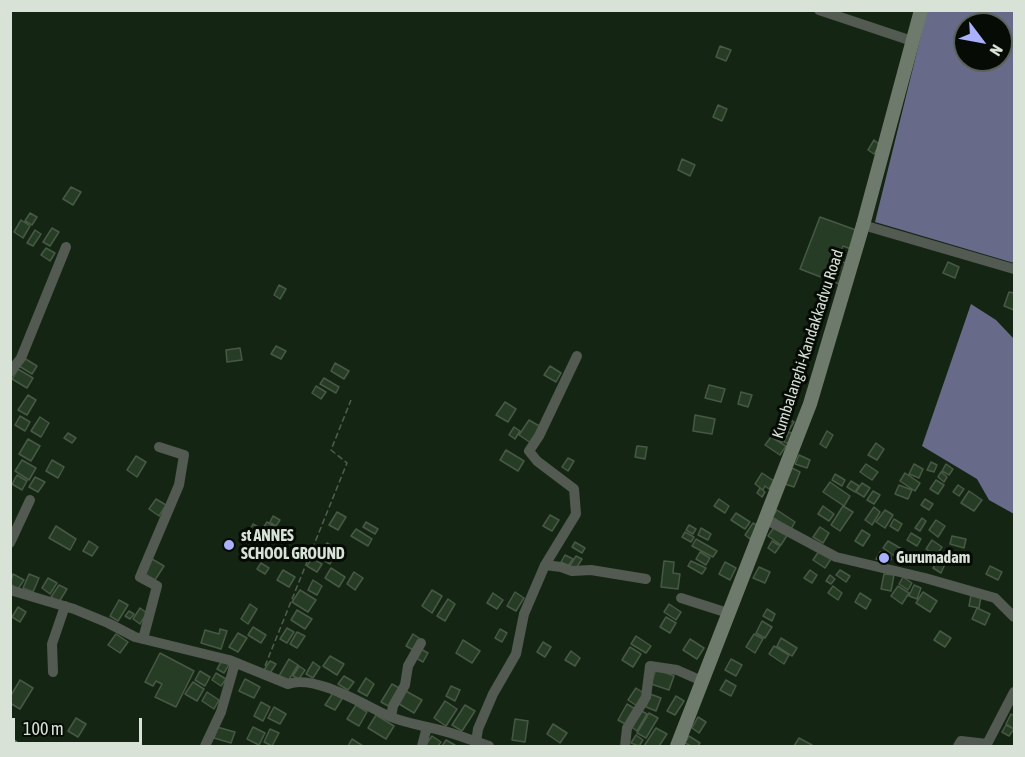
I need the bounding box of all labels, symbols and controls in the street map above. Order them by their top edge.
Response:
north arrow [953,12,1013,72]
text: N [986,42,1007,59]
street label: Kumbalanghi-Kandakkadvu Road [768,247,848,441]
place label: st ANNES SCHOOL GROUND [241,526,345,564]
marker: st ANNES SCHOOL GROUND [222,538,236,552]
place label: Gurumadam [896,548,970,568]
marker: Gurumadam [877,551,891,565]
scale bar [15,706,146,744]
text: 100 m [23,718,64,739]

